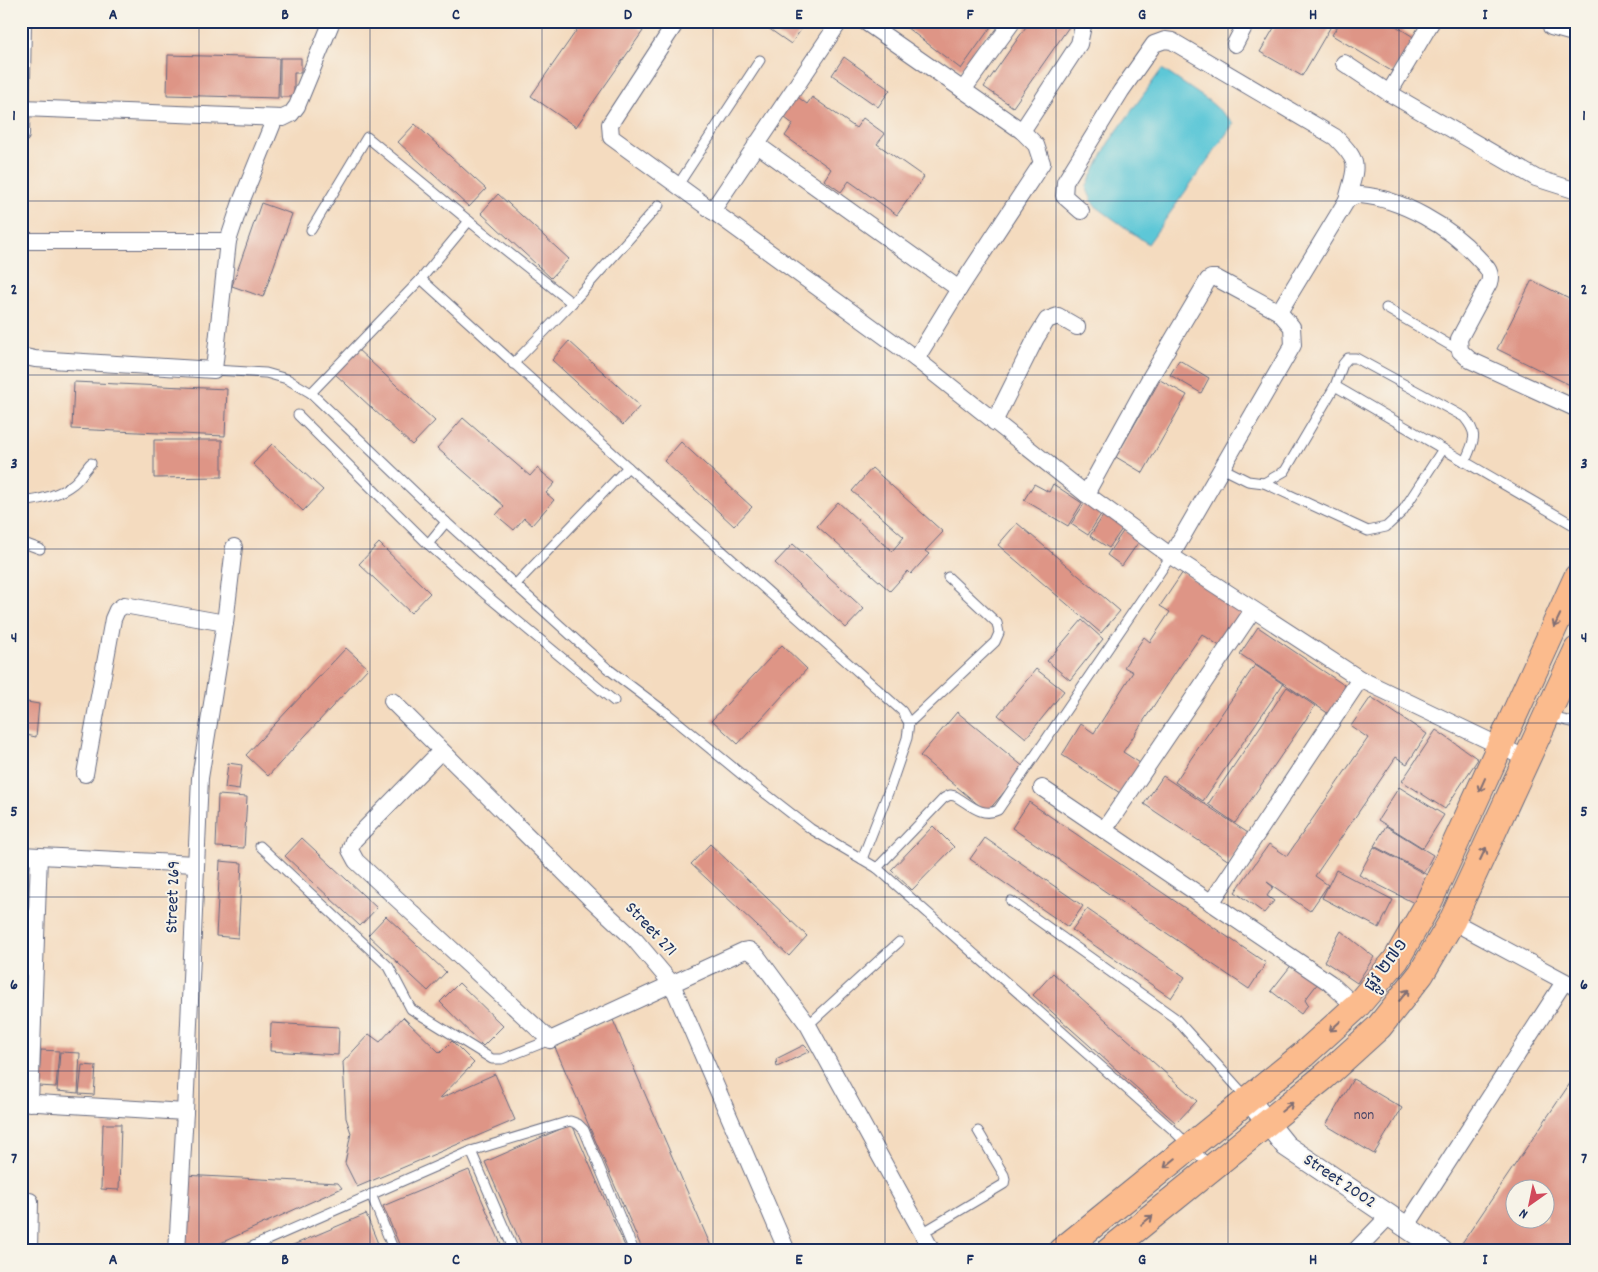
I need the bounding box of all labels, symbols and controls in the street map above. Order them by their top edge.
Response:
text: A [109,4,118,27]
text: B [281,4,289,27]
text: C [452,4,460,27]
text: D [624,4,633,27]
text: E [795,4,803,27]
text: F [966,4,974,27]
text: G [1138,4,1146,27]
text: H [1309,4,1317,27]
text: I [1483,4,1489,27]
text: 1 [12,105,16,128]
text: 1 [1582,105,1586,128]
text: 2 [11,279,18,302]
text: 2 [1581,279,1588,302]
text: 3 [10,453,18,476]
text: 3 [1580,453,1588,476]
one-way arrow [1551,613,1561,628]
text: 4 [11,627,17,650]
text: 4 [1581,627,1587,650]
one-way arrow [1476,777,1486,792]
text: 5 [10,801,18,824]
text: 5 [1580,801,1588,824]
one-way arrow [1479,847,1488,862]
street label: Street 269 [160,860,188,934]
street label: Street 271 [618,897,682,963]
street label: ផ្លូវ ២៧១ [1359,934,1416,999]
text: 6 [10,974,18,997]
text: 6 [1580,974,1588,997]
one-way arrow [1399,989,1410,1002]
one-way arrow [1329,1020,1342,1032]
one-way arrow [1280,1102,1293,1113]
house number: non [1354,1105,1374,1127]
text: 7 [11,1148,17,1171]
street label: Street 2002 [1298,1148,1380,1216]
text: 7 [1581,1148,1587,1171]
one-way arrow [1164,1158,1177,1169]
north arrow [1506,1180,1556,1230]
text: N [1516,1203,1532,1223]
one-way arrow [1140,1215,1153,1226]
text: A [109,1249,118,1272]
text: B [281,1249,289,1272]
text: C [452,1249,460,1272]
text: D [624,1249,633,1272]
text: E [795,1249,803,1272]
text: F [966,1249,974,1272]
text: G [1138,1249,1146,1272]
text: H [1309,1249,1317,1272]
text: I [1483,1249,1489,1272]

